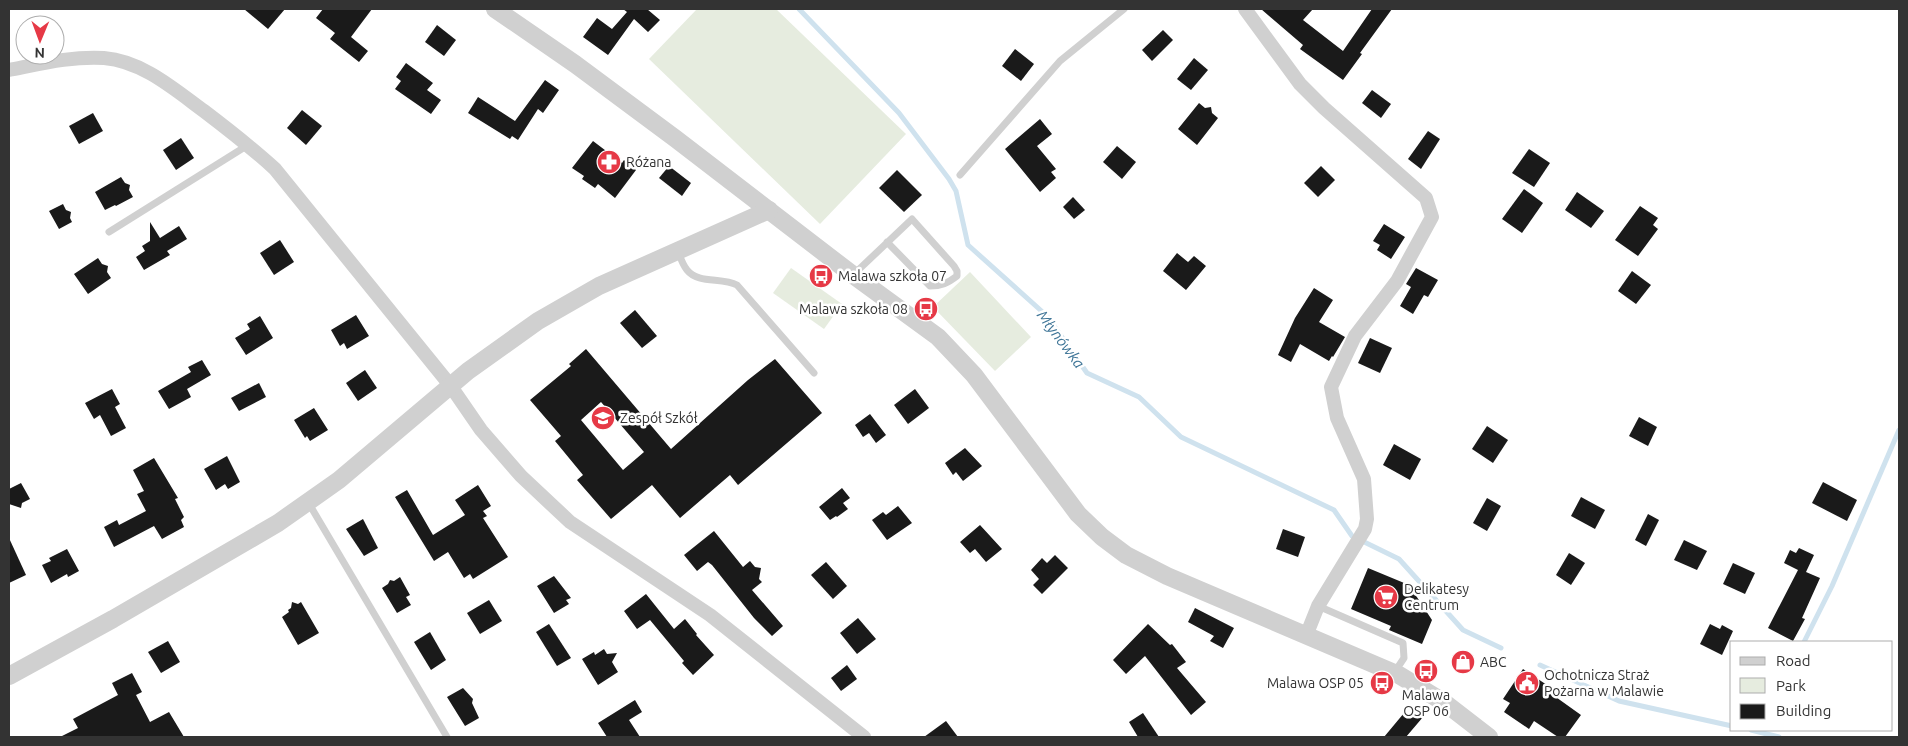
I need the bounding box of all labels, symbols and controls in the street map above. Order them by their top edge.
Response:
north arrow [15,15,65,65]
text: N [34,45,45,61]
pharmacy icon: Różana [596,149,622,175]
place label: Różana [626,154,672,170]
bus stop icon: Malawa szkoła 07 [808,263,834,289]
place label: Malawa szkoła 07 [838,268,947,284]
bus stop icon: Malawa szkoła 08 [913,296,939,322]
place label: Malawa szkoła 08 [799,301,908,317]
water label: Młynówka [1034,307,1088,371]
school or university icon: Zespół Szkół [590,405,616,431]
place label: Zespół Szkół [620,410,698,426]
place label: Delikatesy Centrum [1404,581,1469,613]
supermarket icon: Delikatesy Centrum [1373,584,1399,610]
legend [1730,641,1893,731]
shop icon: ABC [1450,649,1476,675]
text: Road [1776,652,1811,669]
place label: ABC [1480,654,1507,670]
bus stop icon: Malawa OSP 06 [1413,658,1439,684]
place label: Ochotnicza Straż Pożarna w Malawie [1544,667,1664,699]
bus stop icon: Malawa OSP 05 [1369,670,1395,696]
public building icon: Ochotnicza Straż Pożarna w Malawie [1514,670,1540,696]
place label: Malawa OSP 05 [1267,675,1364,691]
text: Park [1776,677,1806,694]
place label: Malawa OSP 06 [1402,687,1450,719]
text: Building [1776,702,1831,719]

